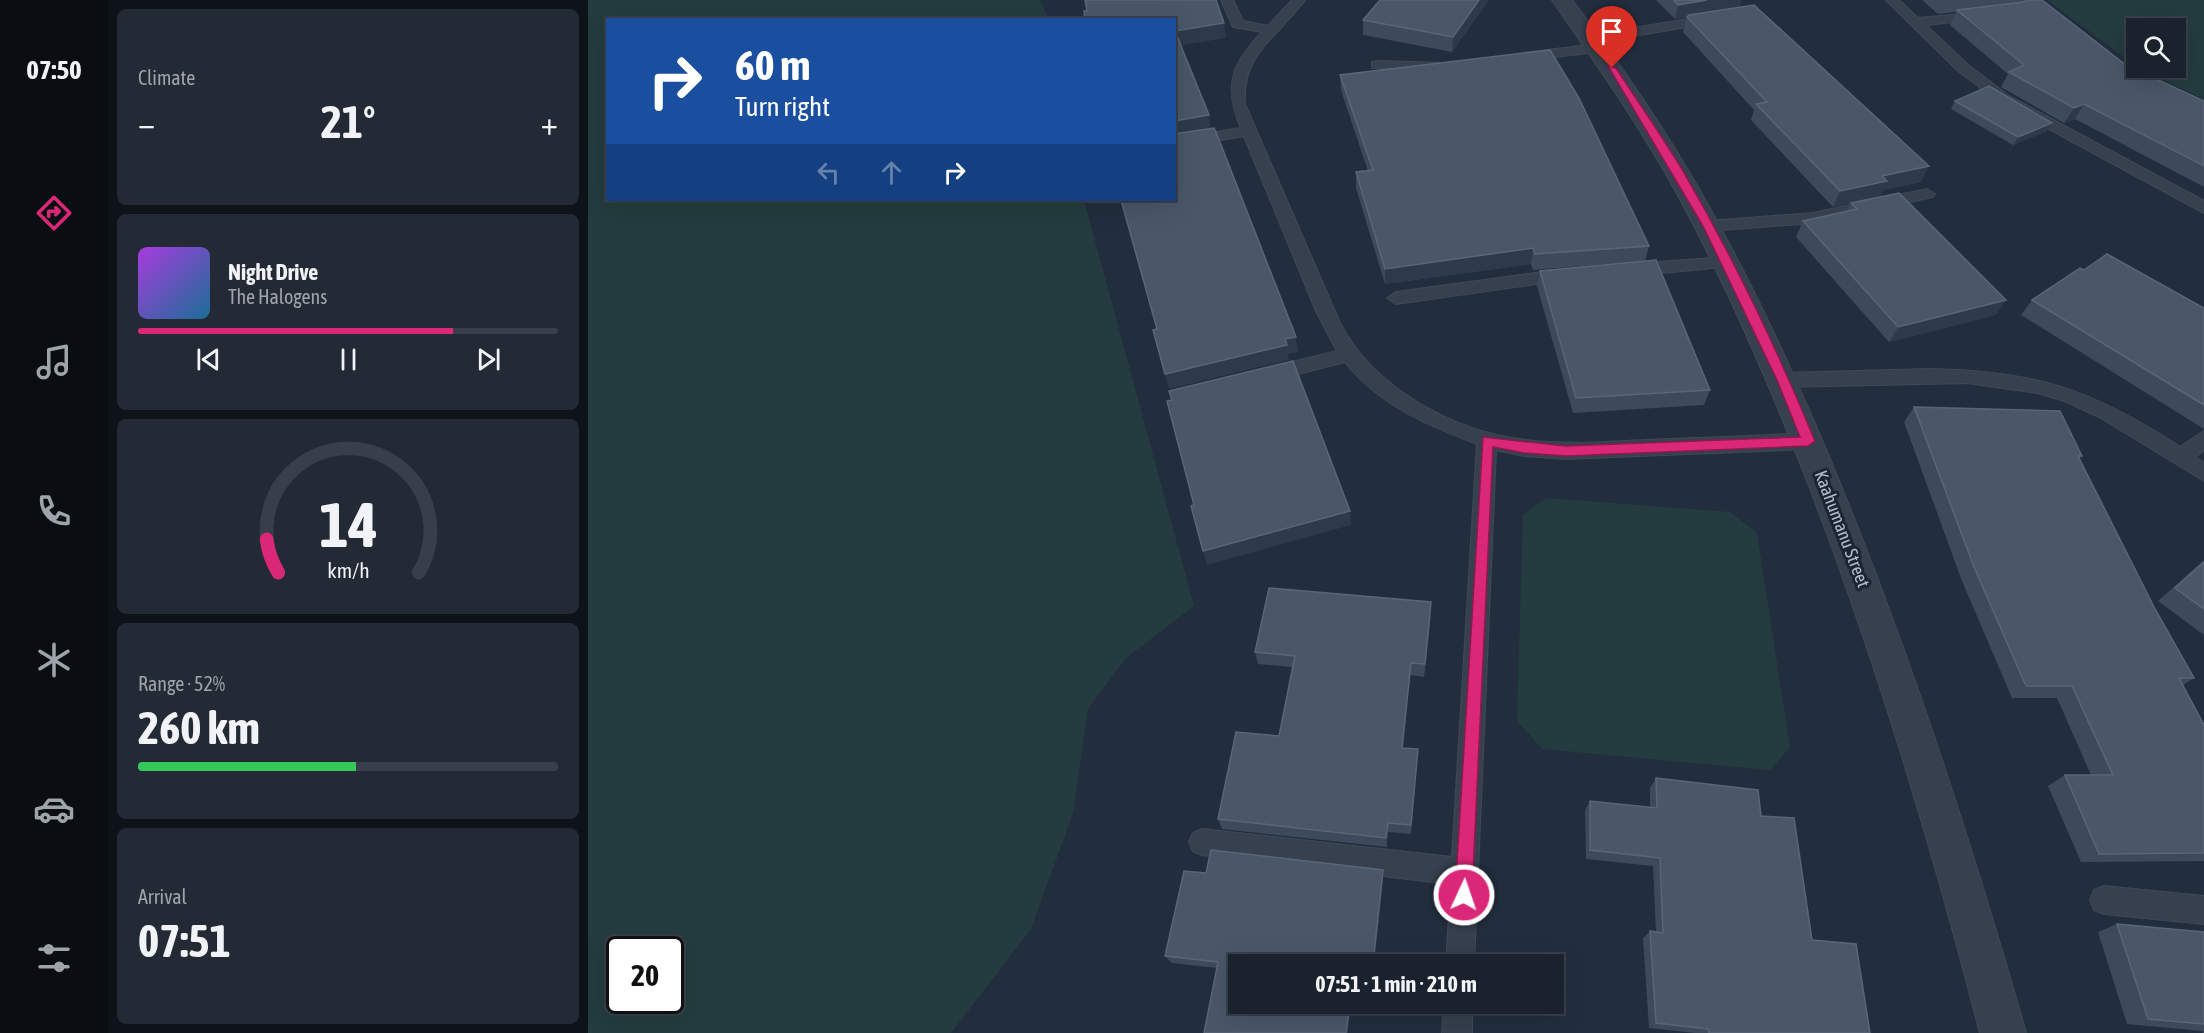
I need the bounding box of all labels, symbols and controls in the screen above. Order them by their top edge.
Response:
pin [1586,6,1637,68]
icon: arrive [1595,15,1628,48]
map controls [2126,18,2186,78]
button: search [2126,18,2186,78]
text: 60 m [735,41,810,89]
icon: right [636,42,714,120]
text: 07:50 [26,54,82,85]
text: Climate [138,66,195,89]
text: Turn right [735,91,830,122]
text: 21° [321,96,375,148]
text: − [138,104,155,142]
text: + [541,104,558,142]
icon: left [812,156,845,189]
icon: ahead [875,156,908,189]
icon: right [938,156,971,189]
icon: directions [33,192,75,234]
text: Night Drive [228,259,318,285]
text: The Halogens [228,285,327,308]
icon: music [33,341,75,383]
icon: previous [192,343,225,376]
icon: pause [332,343,365,376]
icon: next [472,343,505,376]
street label: Kaahumanu Street [1811,467,1874,590]
icon: phone [33,490,75,532]
text: 14 [319,490,377,561]
text: km/h [327,559,369,584]
icon: climate [33,639,75,681]
text: Range · 52% [138,672,225,695]
text: 260 km [138,702,260,754]
icon: car [33,788,75,830]
position arrow [1432,863,1496,927]
text: Arrival [138,885,187,908]
text: 07:51 [138,915,231,967]
speed limit sign: 20 [606,936,684,1014]
icon: filters [33,937,75,979]
text: 07:51 · 1 min · 210 m [1315,971,1477,997]

